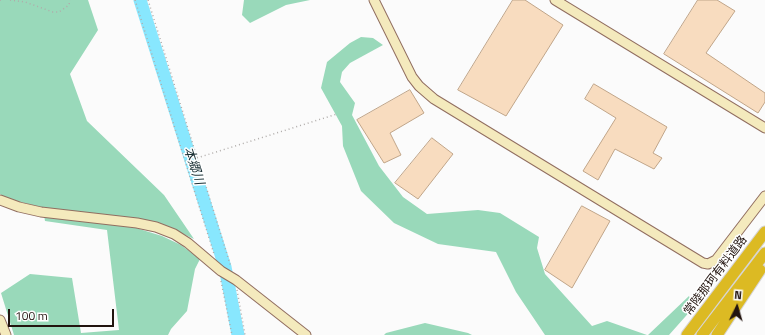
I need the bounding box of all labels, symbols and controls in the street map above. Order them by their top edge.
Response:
water label: 本郷川 [180,145,206,187]
street label: 常陸那珂有料道路 [681,233,751,319]
north arrow [717,287,757,327]
text: N [734,287,743,303]
scale bar [10,301,116,327]
text: 100 m [15,306,48,325]

